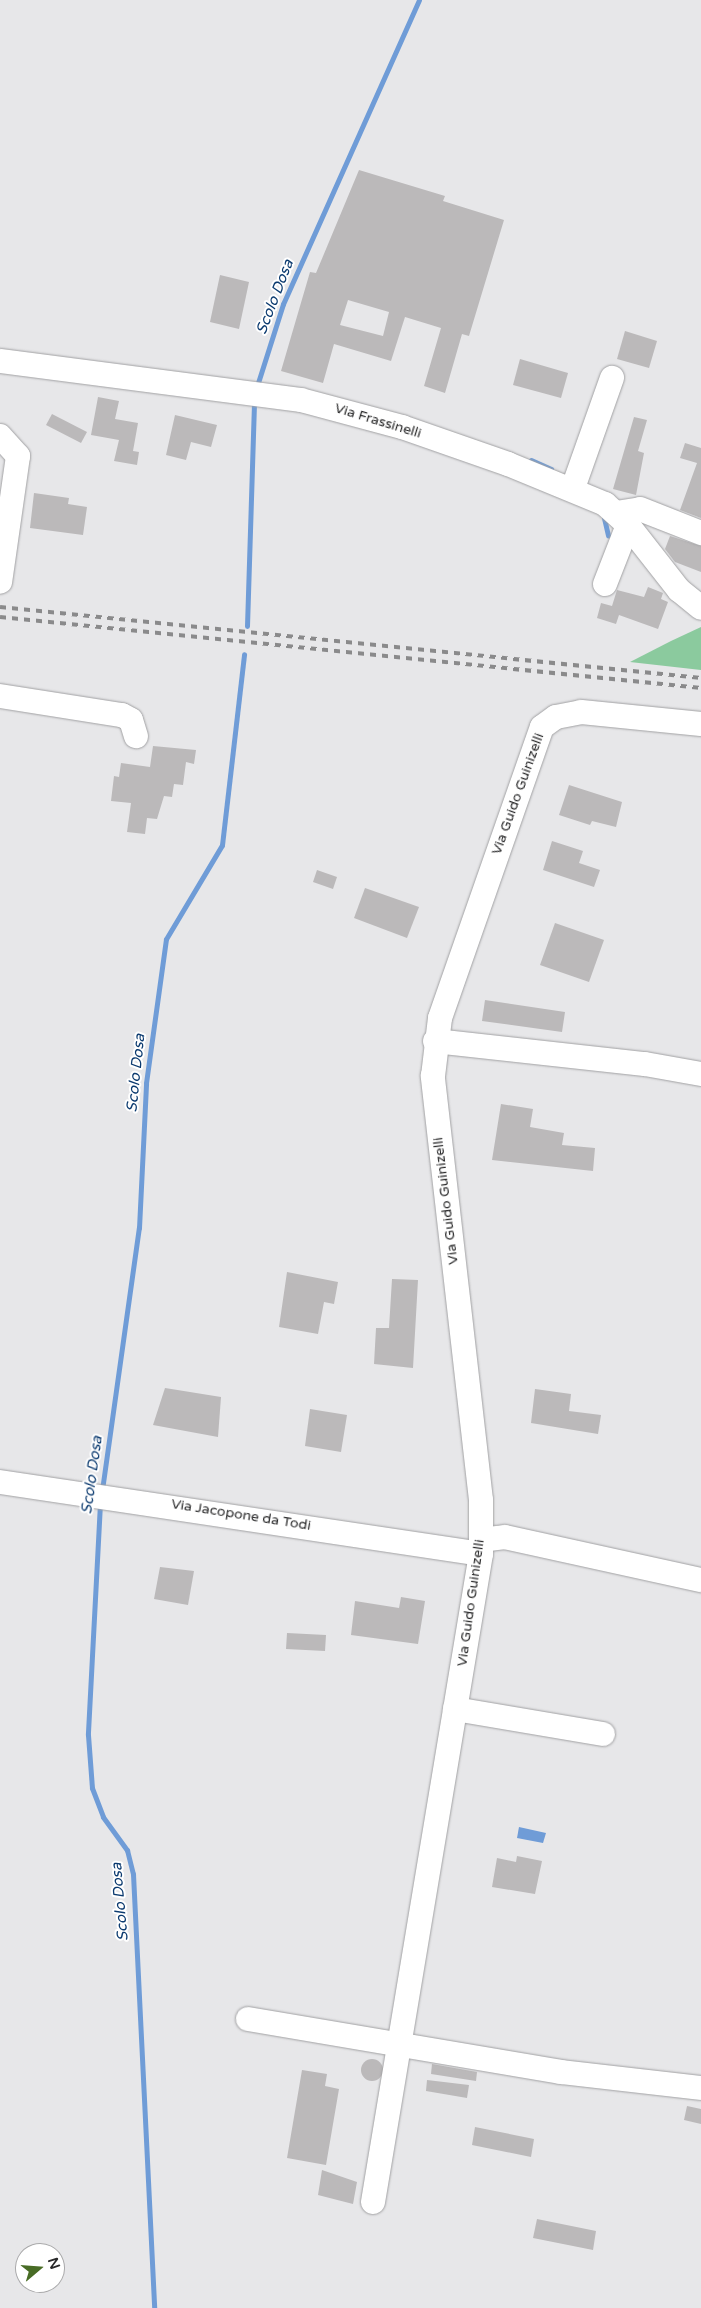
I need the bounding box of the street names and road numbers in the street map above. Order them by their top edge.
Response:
street label: Via Frassinelli [333,400,423,442]
street label: Via Guido Guinizelli [488,731,548,857]
street label: Via Guido Guinizelli [430,1136,462,1266]
street label: Via Jacopone da Todi [170,1496,312,1534]
street label: Via Guido Guinizelli [454,1538,488,1668]

